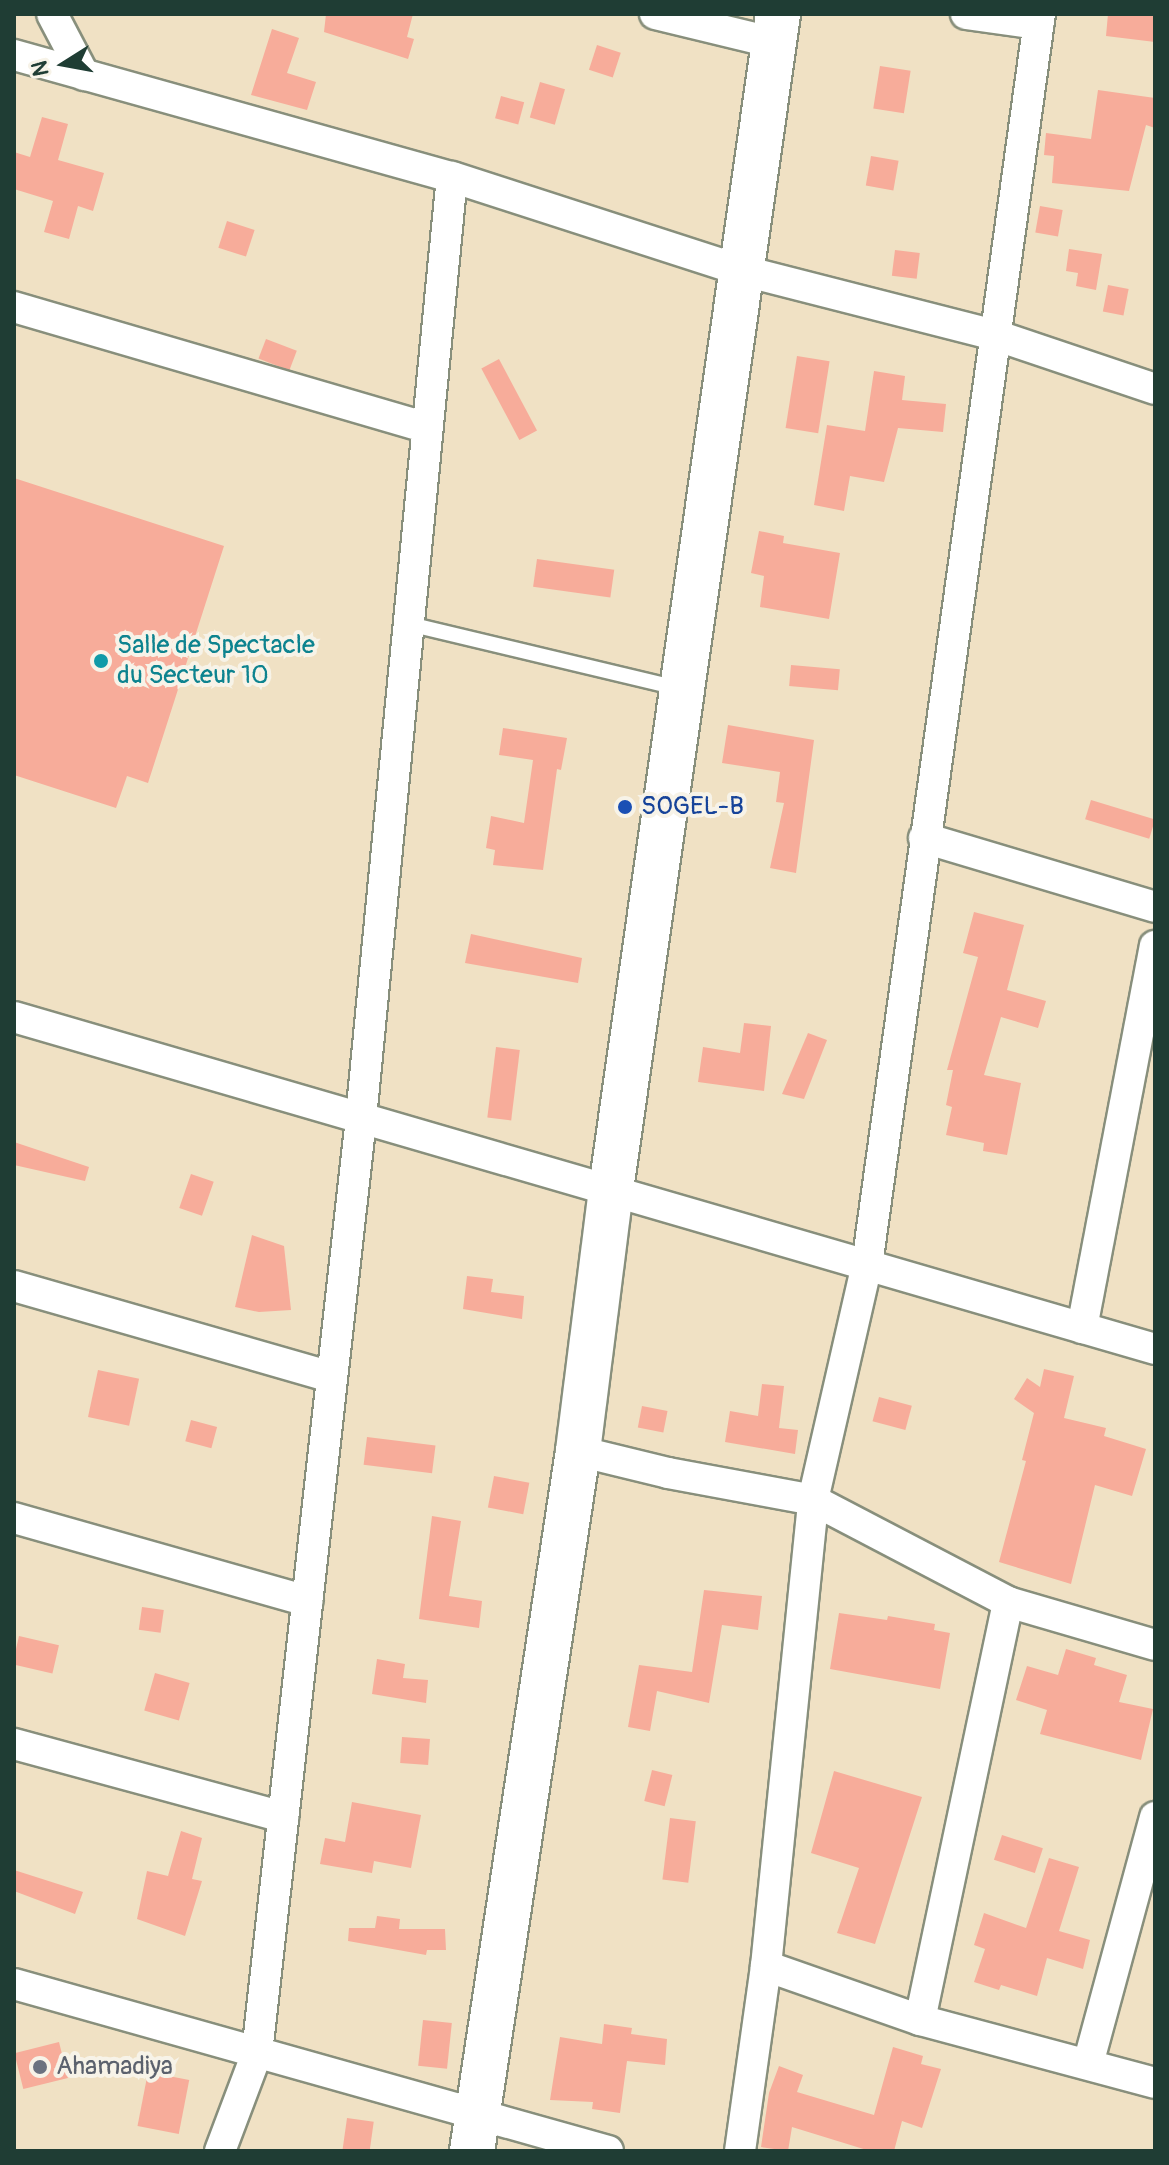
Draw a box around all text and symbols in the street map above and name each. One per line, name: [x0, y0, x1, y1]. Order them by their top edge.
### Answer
north arrow: [24, 24, 104, 104]
text: N: [25, 59, 56, 79]
place label: Salle de Spectacle du Secteur 10: [117, 630, 315, 692]
marker: Salle de Spectacle du Secteur 10: [92, 652, 110, 670]
place label: SOGEL-B: [641, 791, 744, 823]
marker: SOGEL-B: [616, 798, 634, 816]
place label: Ahamadiya: [56, 2051, 173, 2083]
marker: Ahamadiya: [31, 2058, 49, 2076]

